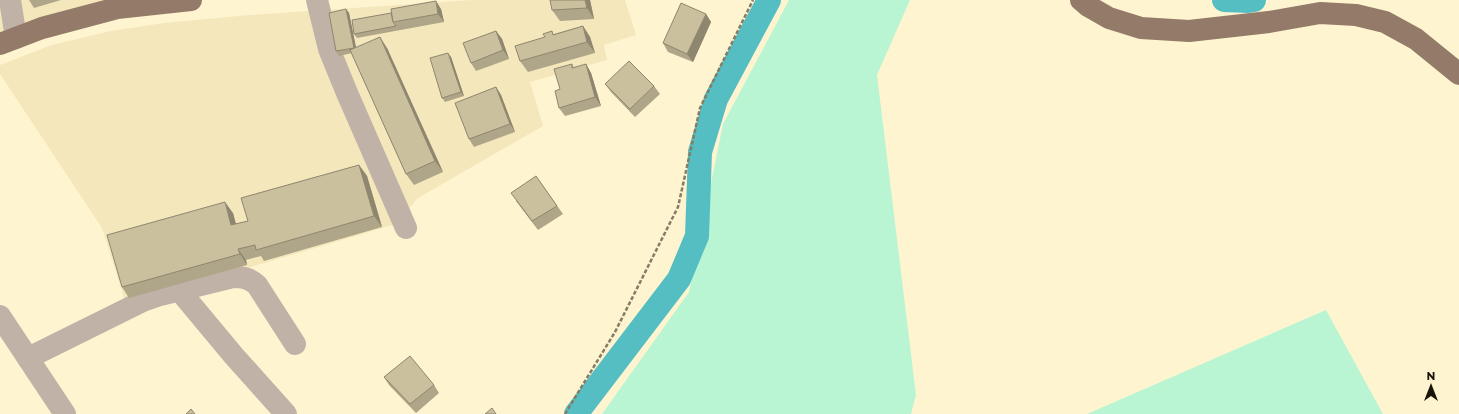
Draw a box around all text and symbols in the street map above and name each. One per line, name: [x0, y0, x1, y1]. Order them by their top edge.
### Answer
north arrow: [1411, 366, 1451, 406]
text: N: [1427, 369, 1435, 383]

